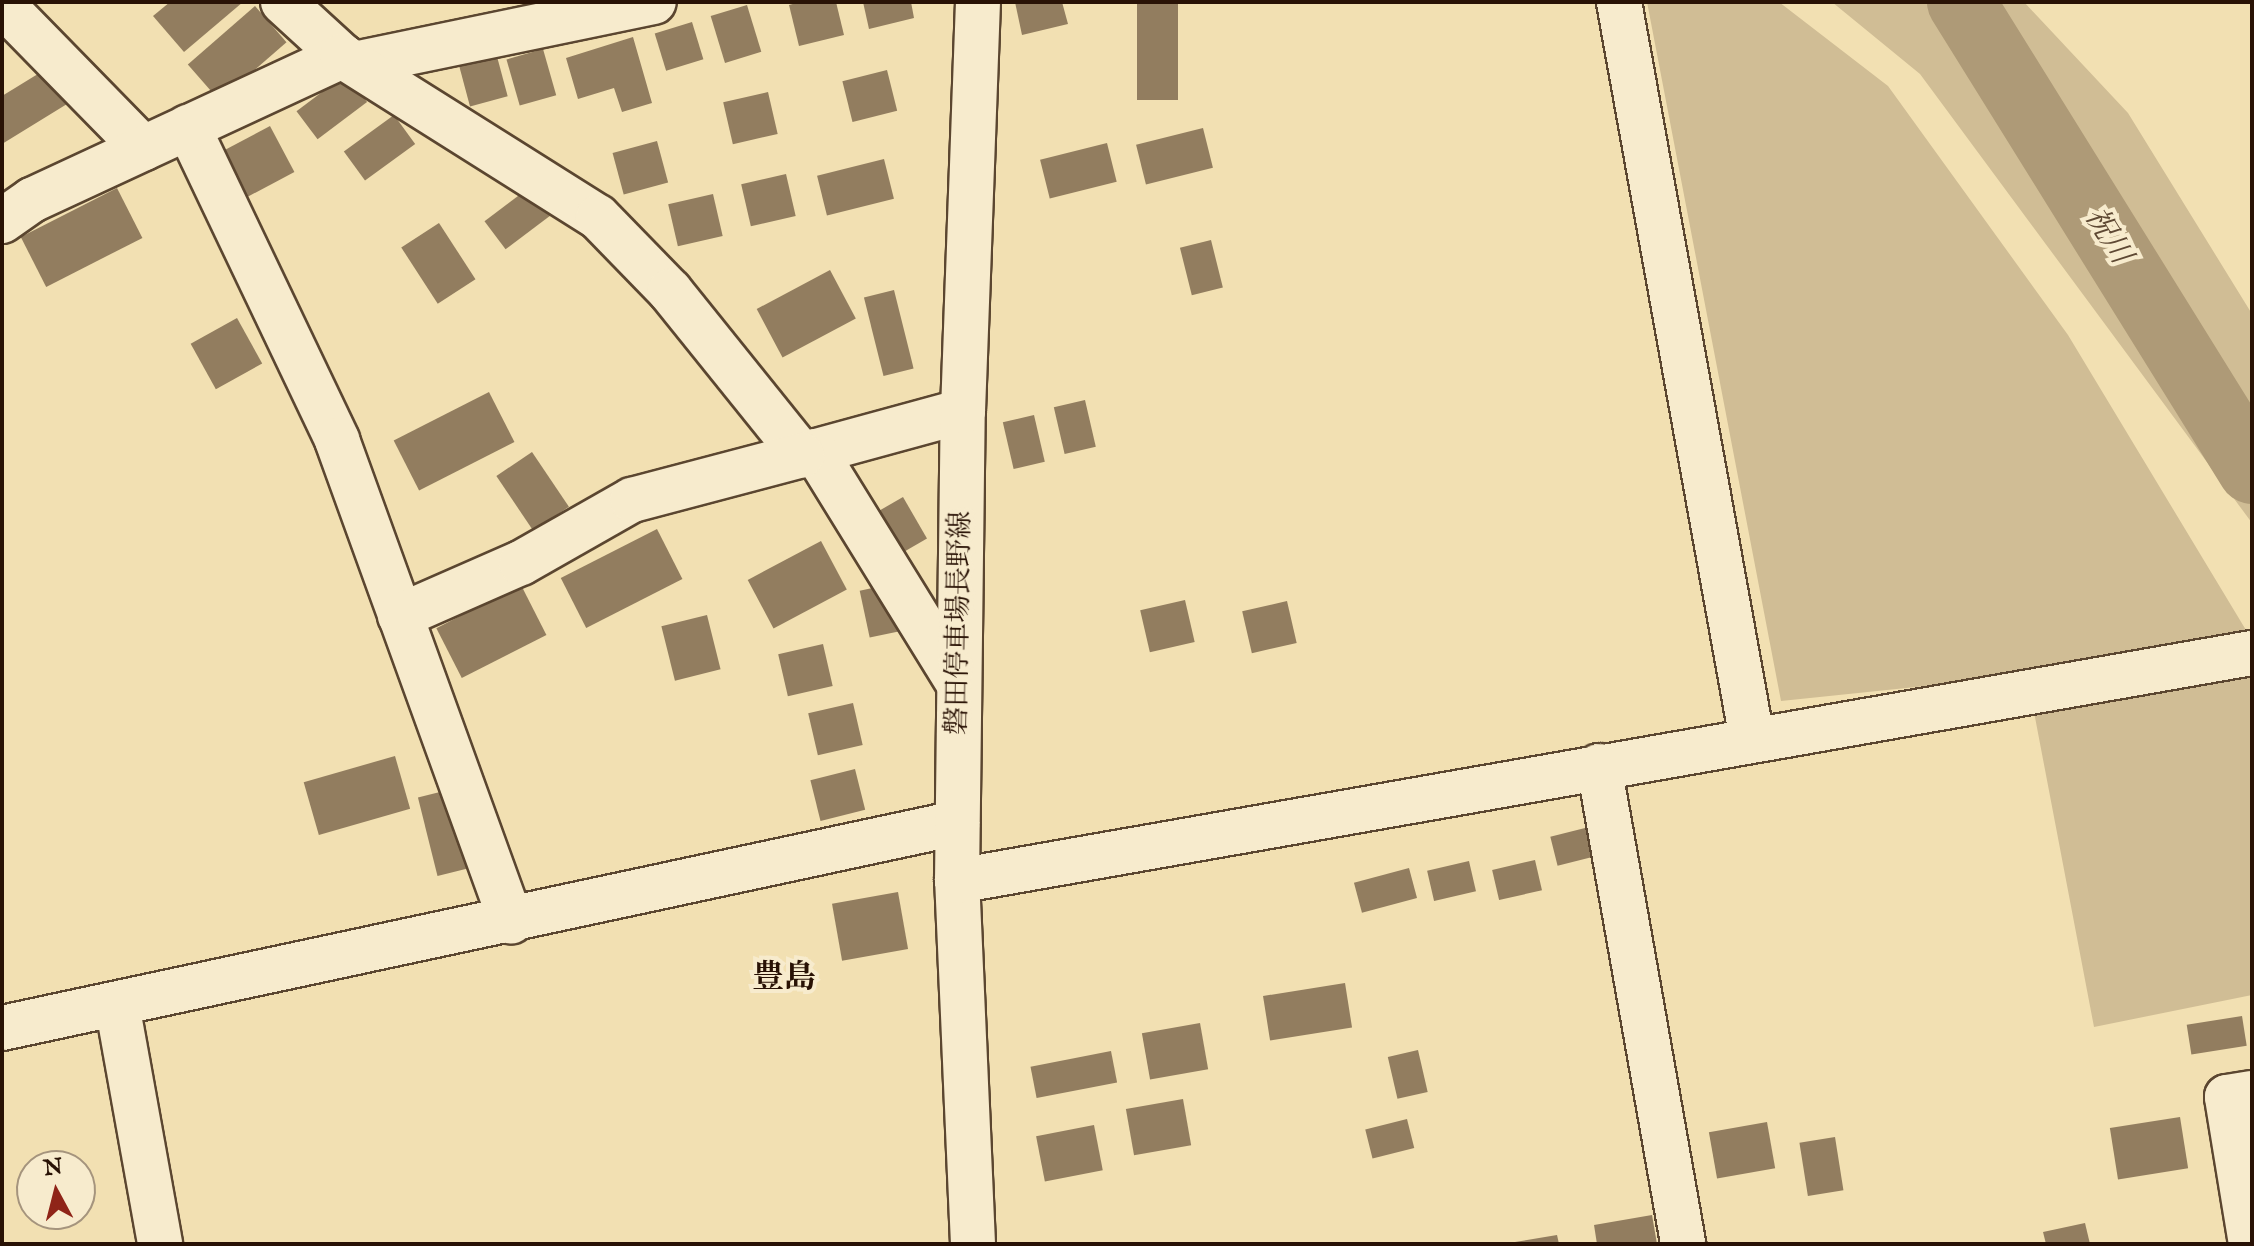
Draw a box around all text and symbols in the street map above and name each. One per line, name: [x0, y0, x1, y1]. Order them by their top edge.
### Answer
water label: 祝川: [2076, 201, 2138, 271]
street label: 磐田停車場長野線: [941, 511, 979, 735]
district label: 豊島: [752, 960, 816, 998]
north arrow: [16, 1150, 96, 1230]
text: N: [42, 1153, 64, 1183]

